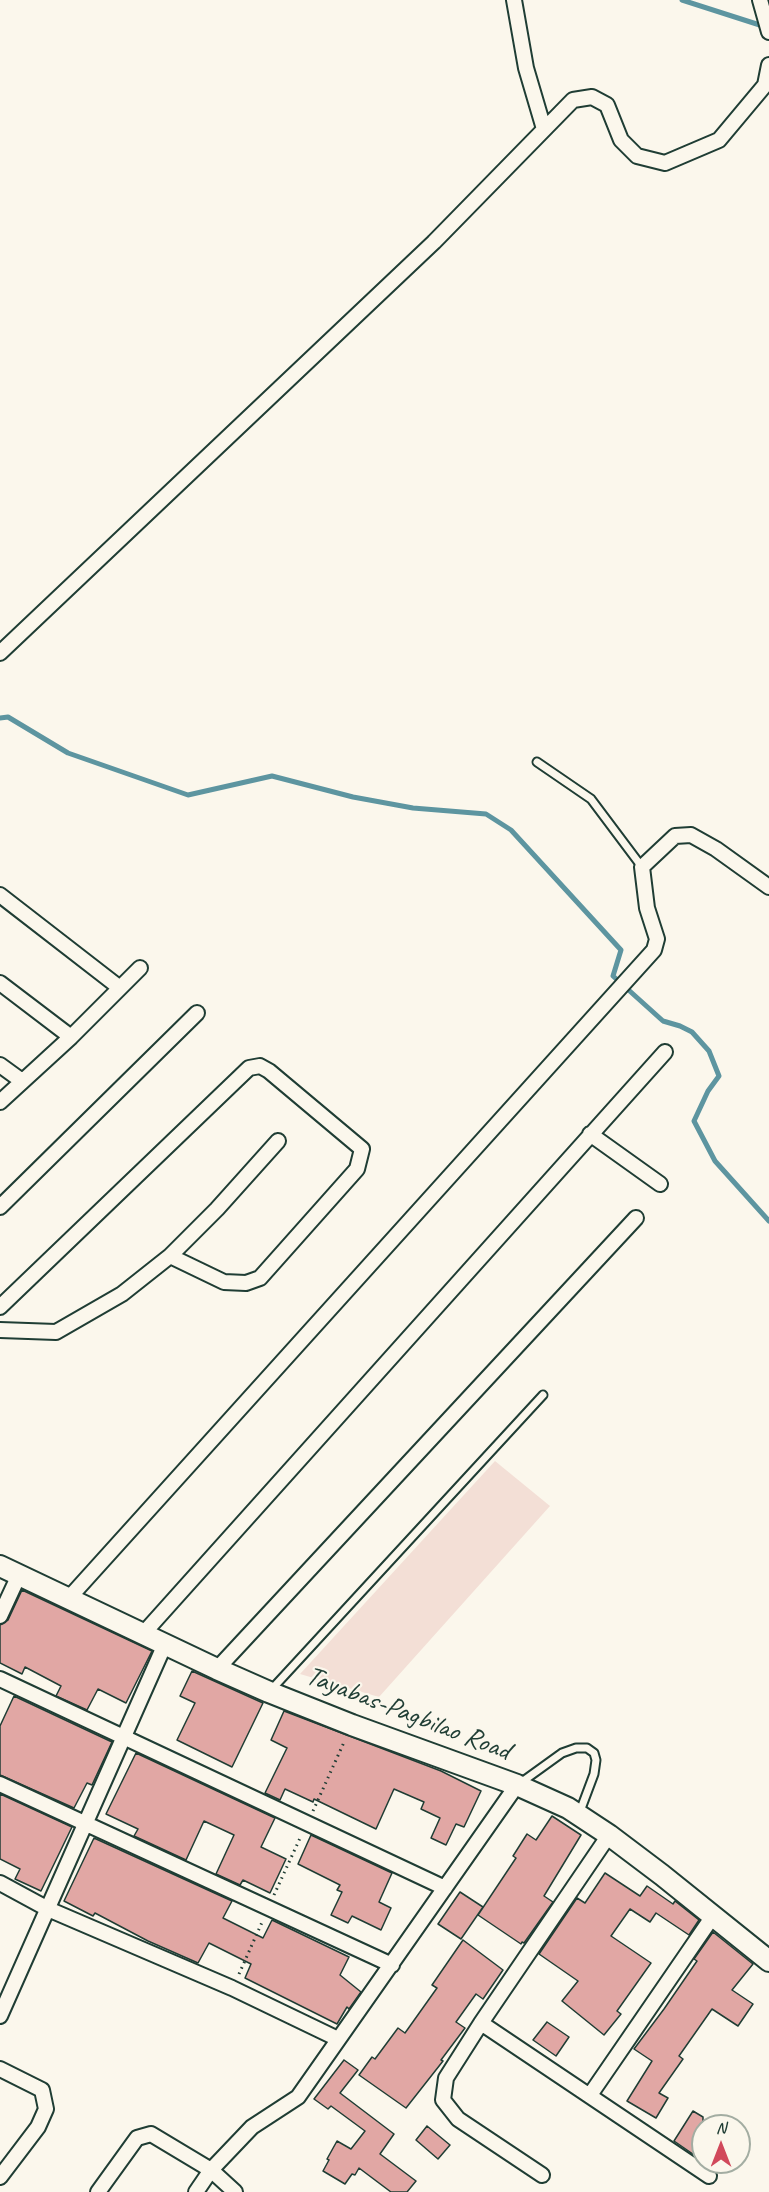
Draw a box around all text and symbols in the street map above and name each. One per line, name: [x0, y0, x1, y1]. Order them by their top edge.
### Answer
street label: Tayabas-Pagbilao Road: [301, 1660, 515, 1768]
north arrow: [691, 2114, 751, 2174]
text: N: [716, 2118, 726, 2138]

